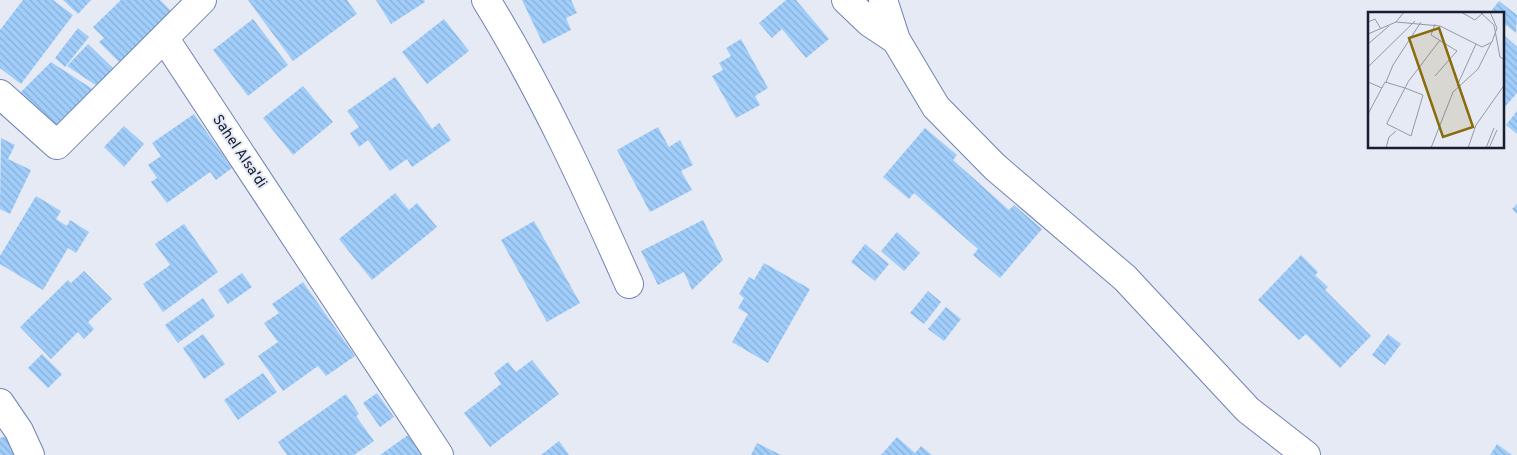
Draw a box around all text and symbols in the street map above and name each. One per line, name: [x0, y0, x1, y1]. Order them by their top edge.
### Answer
inset map: [1368, 12, 1504, 149]
street label: Sahel Alsa'di: [207, 111, 270, 192]

